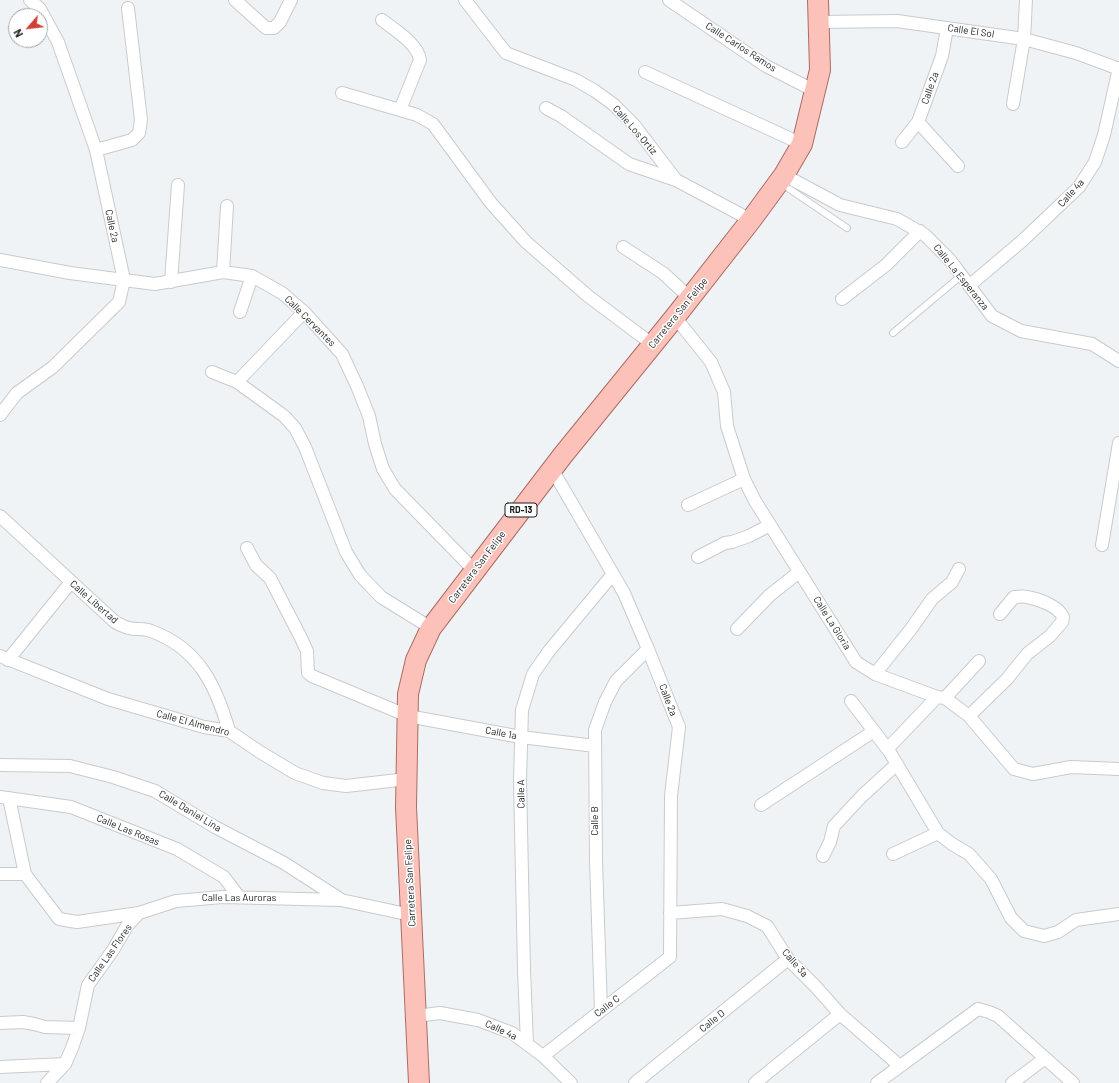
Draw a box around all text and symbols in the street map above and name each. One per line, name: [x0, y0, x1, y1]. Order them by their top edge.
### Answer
north arrow: [8, 8, 48, 48]
street label: Calle Carlos Ramos: [703, 20, 779, 74]
street label: Calle El Sol: [947, 22, 995, 40]
text: N: [10, 27, 25, 40]
street label: Calle 2a: [919, 70, 941, 106]
street label: Calle Los Ortiz: [610, 103, 660, 157]
street label: Calle 4a: [1055, 176, 1087, 210]
street label: Calle 2a: [103, 208, 121, 244]
street label: Calle La Esperanza: [931, 242, 991, 312]
street label: Carretera San Felipe: [646, 275, 710, 351]
street label: Calle Cervantes: [282, 293, 338, 349]
road number: RD-13: [505, 503, 537, 517]
street label: Carretera San Felipe: [446, 528, 508, 606]
street label: Calle Libertad: [67, 578, 121, 626]
street label: Calle La Gloria: [811, 594, 853, 652]
street label: Calle 2a: [656, 682, 680, 718]
street label: Calle El Almendro: [155, 707, 231, 739]
street label: Calle 1a: [484, 724, 518, 742]
street label: Calle A: [515, 779, 527, 809]
street label: Calle Daniel Lina: [157, 788, 223, 834]
street label: Calle B: [589, 806, 601, 836]
street label: Calle Las Rosas: [95, 812, 161, 848]
street label: Carretera San Felipe: [402, 839, 418, 927]
street label: Calle Las Auroras: [202, 892, 276, 904]
street label: Calle Las Flores: [86, 922, 134, 984]
street label: Calle 3a: [780, 946, 810, 980]
street label: Calle C: [592, 992, 622, 1020]
street label: Calle D: [697, 1007, 727, 1035]
street label: Calle 4a: [483, 1017, 519, 1043]

